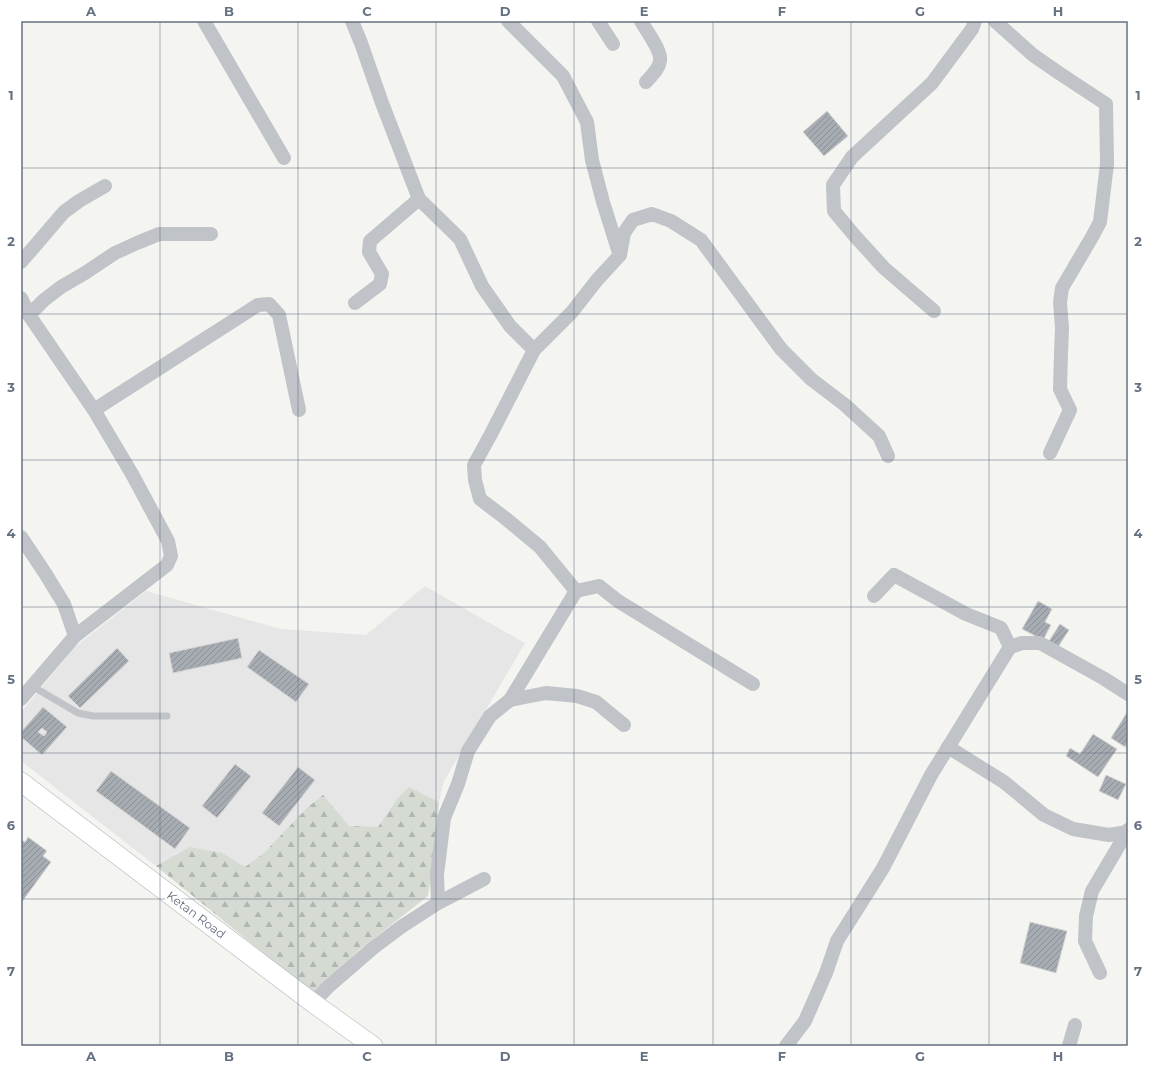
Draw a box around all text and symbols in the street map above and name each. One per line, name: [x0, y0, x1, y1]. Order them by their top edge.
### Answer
text: A: [85, 3, 97, 19]
text: B: [224, 3, 234, 19]
text: C: [362, 3, 372, 19]
text: D: [500, 3, 511, 19]
text: E: [640, 3, 649, 19]
text: F: [778, 3, 786, 19]
text: G: [915, 3, 925, 19]
text: H: [1053, 3, 1063, 19]
text: 1: [8, 87, 14, 103]
text: 1: [1135, 87, 1141, 103]
text: 2: [7, 233, 15, 249]
text: 2: [1134, 233, 1142, 249]
text: 3: [6, 379, 15, 395]
text: 3: [1133, 379, 1142, 395]
text: 4: [7, 525, 16, 541]
text: 4: [1134, 525, 1143, 541]
text: 5: [7, 671, 15, 687]
text: 5: [1134, 671, 1142, 687]
text: 6: [7, 817, 16, 833]
text: 6: [1134, 817, 1143, 833]
street label: Ketan Road: [164, 888, 229, 942]
text: 7: [7, 963, 15, 979]
text: 7: [1134, 963, 1142, 979]
text: A: [85, 1048, 97, 1064]
text: B: [224, 1048, 234, 1064]
text: C: [362, 1048, 372, 1064]
text: D: [500, 1048, 511, 1064]
text: E: [640, 1048, 649, 1064]
text: F: [778, 1048, 786, 1064]
text: G: [915, 1048, 925, 1064]
text: H: [1053, 1048, 1063, 1064]

